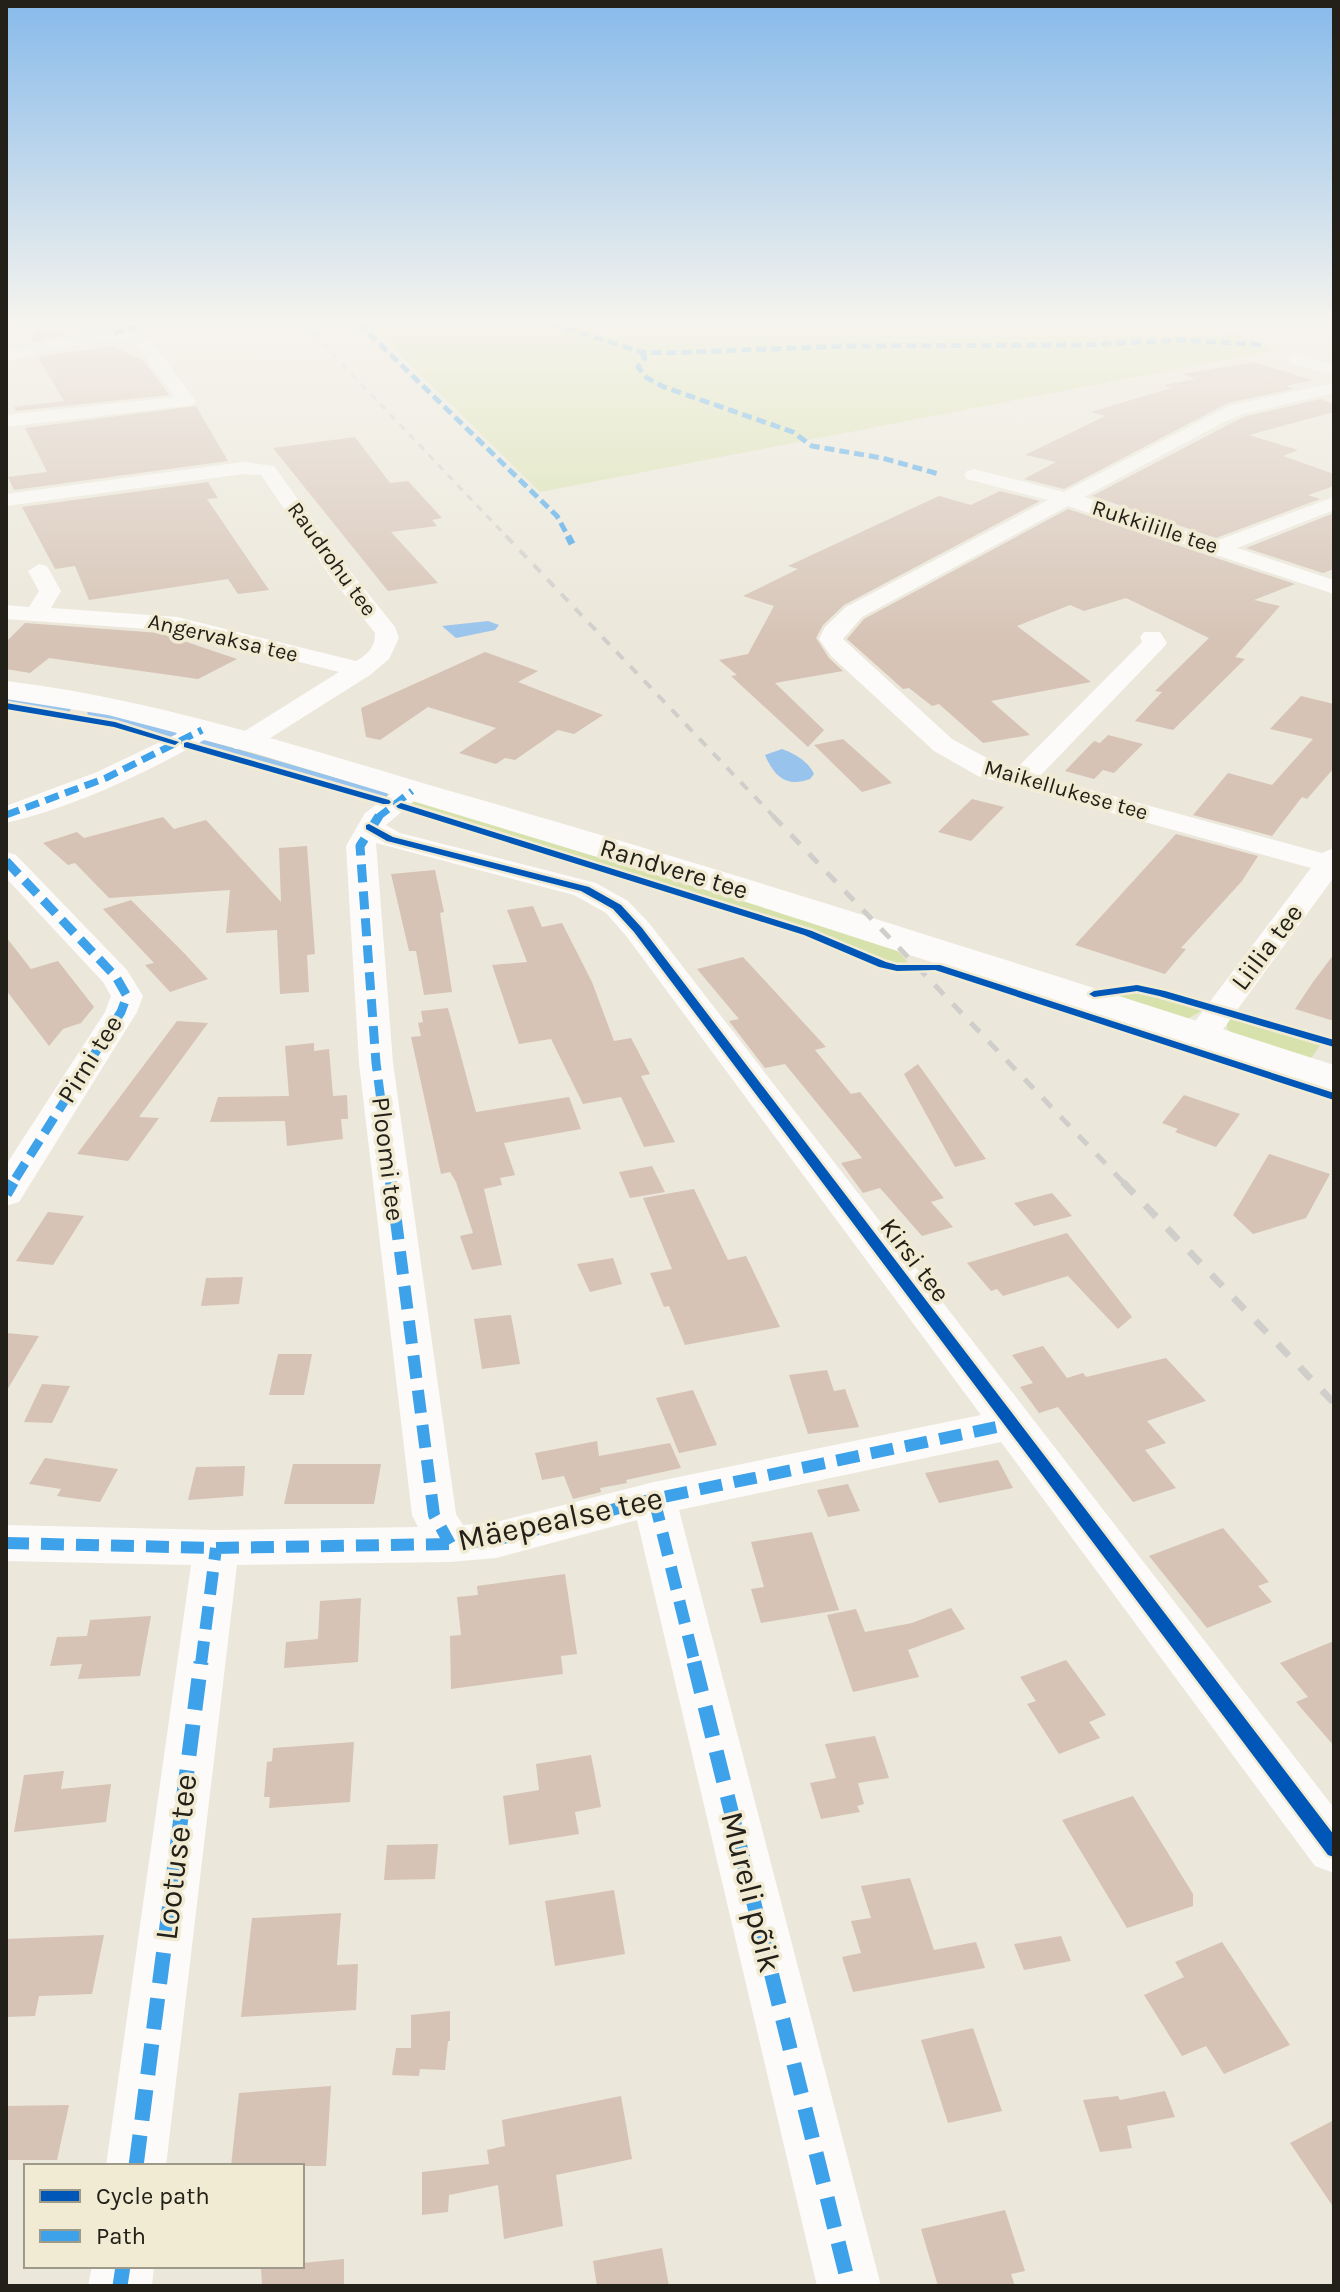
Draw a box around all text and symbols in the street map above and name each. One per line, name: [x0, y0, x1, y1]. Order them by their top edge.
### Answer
street label: Rukkilille tee: [1089, 494, 1221, 560]
street label: Raudrohu tee: [282, 497, 382, 621]
street label: Angervaksa tee: [146, 608, 300, 668]
street label: Maikellukese tee: [981, 754, 1151, 826]
street label: Randvere tee: [596, 832, 752, 906]
street label: Liilia tee: [1225, 898, 1309, 996]
street label: Pirni tee: [51, 1009, 129, 1109]
street label: Ploomi tee: [365, 1095, 411, 1223]
street label: Kirsi tee: [873, 1212, 957, 1308]
street label: Mäepealse tee: [454, 1479, 666, 1559]
street label: Lootuse tee: [147, 1772, 205, 1942]
street label: Mureli põik: [713, 1808, 789, 1976]
legend: [24, 2164, 304, 2268]
text: Cycle path: [96, 2182, 210, 2210]
text: Path: [96, 2222, 146, 2250]

